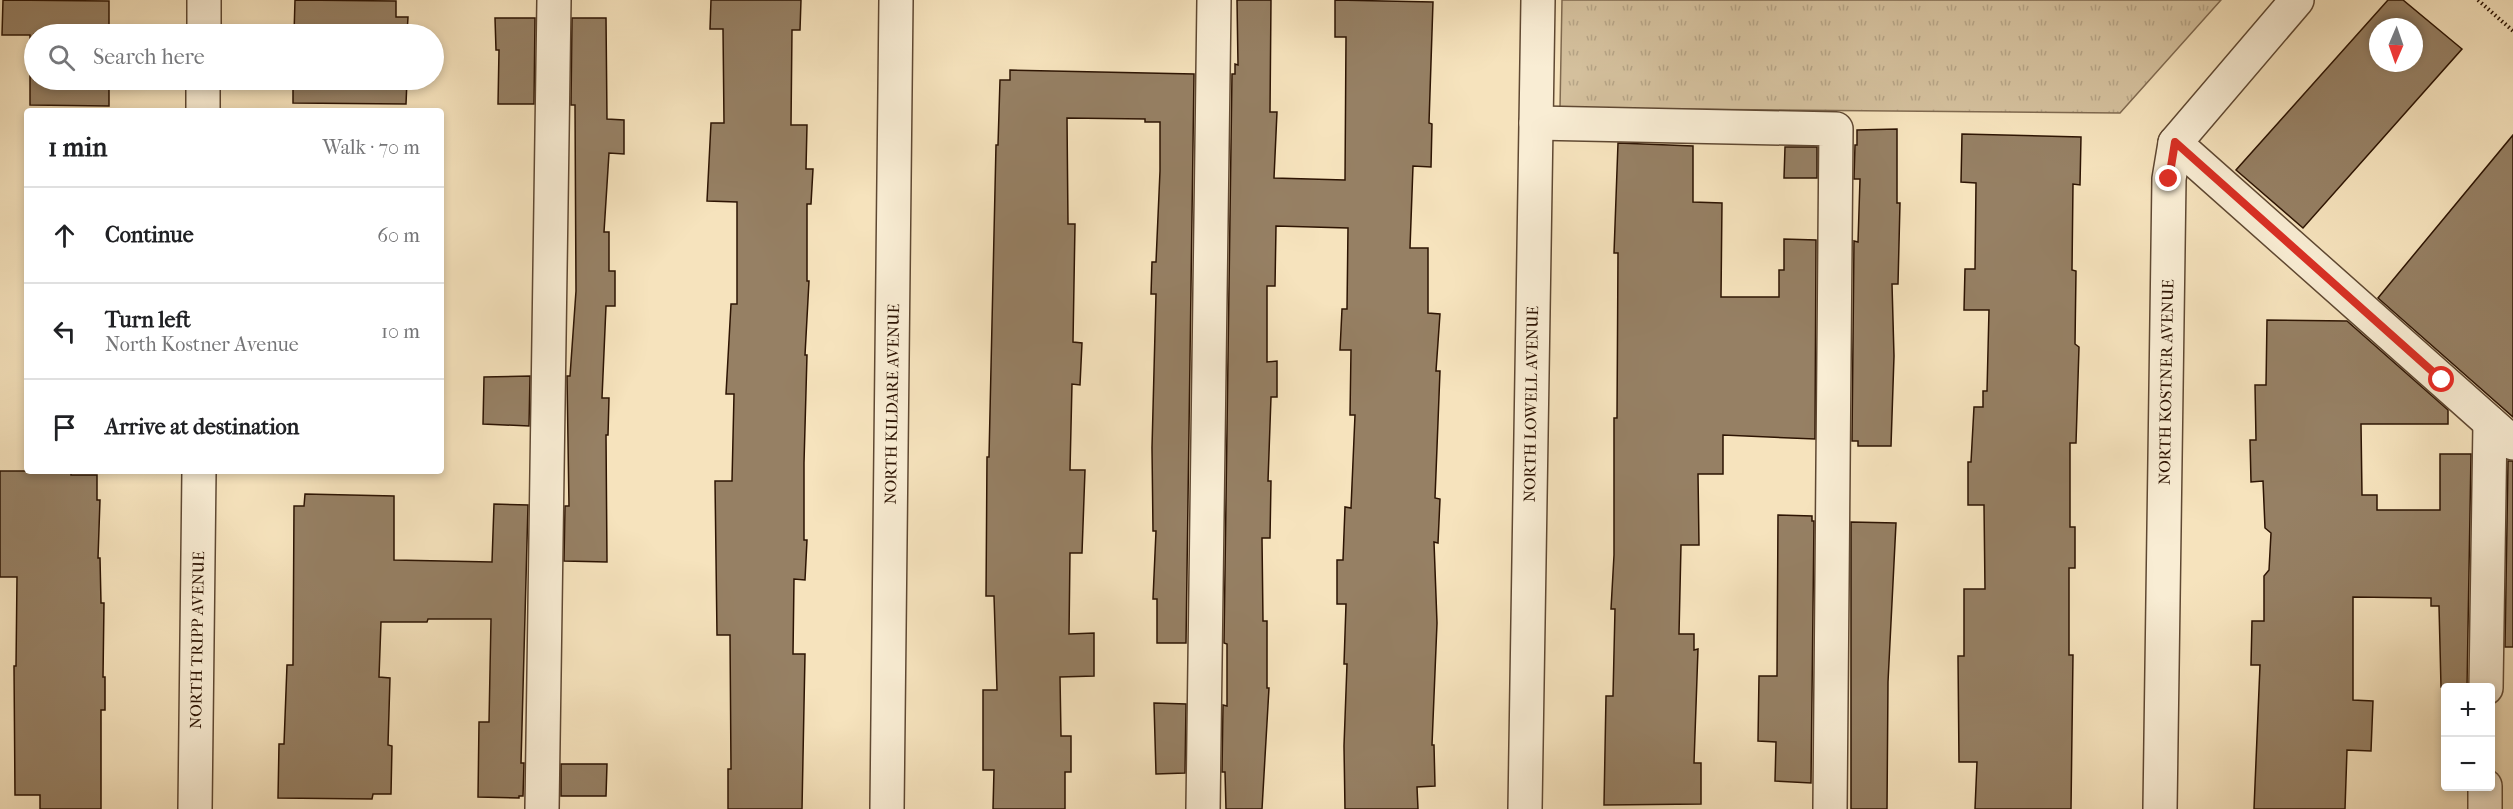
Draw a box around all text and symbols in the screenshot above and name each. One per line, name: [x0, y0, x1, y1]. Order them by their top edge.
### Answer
north arrow: [2369, 18, 2423, 72]
search box: [24, 24, 444, 90]
icon: search: [45, 41, 78, 74]
text: Search here: [93, 44, 205, 70]
text: 1 min: [48, 132, 107, 163]
text: Walk · 70 m: [323, 136, 420, 159]
route end: [2155, 165, 2181, 191]
icon: ahead: [48, 219, 81, 252]
text: Continue: [105, 222, 194, 248]
text: 60 m: [377, 224, 420, 247]
street label: NORTH KOSTNER AVENUE: [2155, 279, 2177, 485]
street label: NORTH KILDARE AVENUE: [881, 303, 903, 505]
street label: NORTH LOWELL AVENUE: [1520, 305, 1542, 502]
text: Turn left: [105, 307, 191, 333]
icon: left: [48, 315, 81, 348]
text: 10 m: [381, 320, 420, 343]
text: North Kostner Avenue: [105, 333, 299, 356]
route start: [2428, 366, 2454, 392]
icon: arrive: [48, 411, 81, 444]
text: Arrive at destination: [105, 414, 299, 440]
street label: NORTH TRIPP AVENUE: [186, 551, 208, 729]
map controls: [2441, 683, 2495, 791]
button: +: [2441, 683, 2495, 737]
button: −: [2441, 737, 2495, 791]

